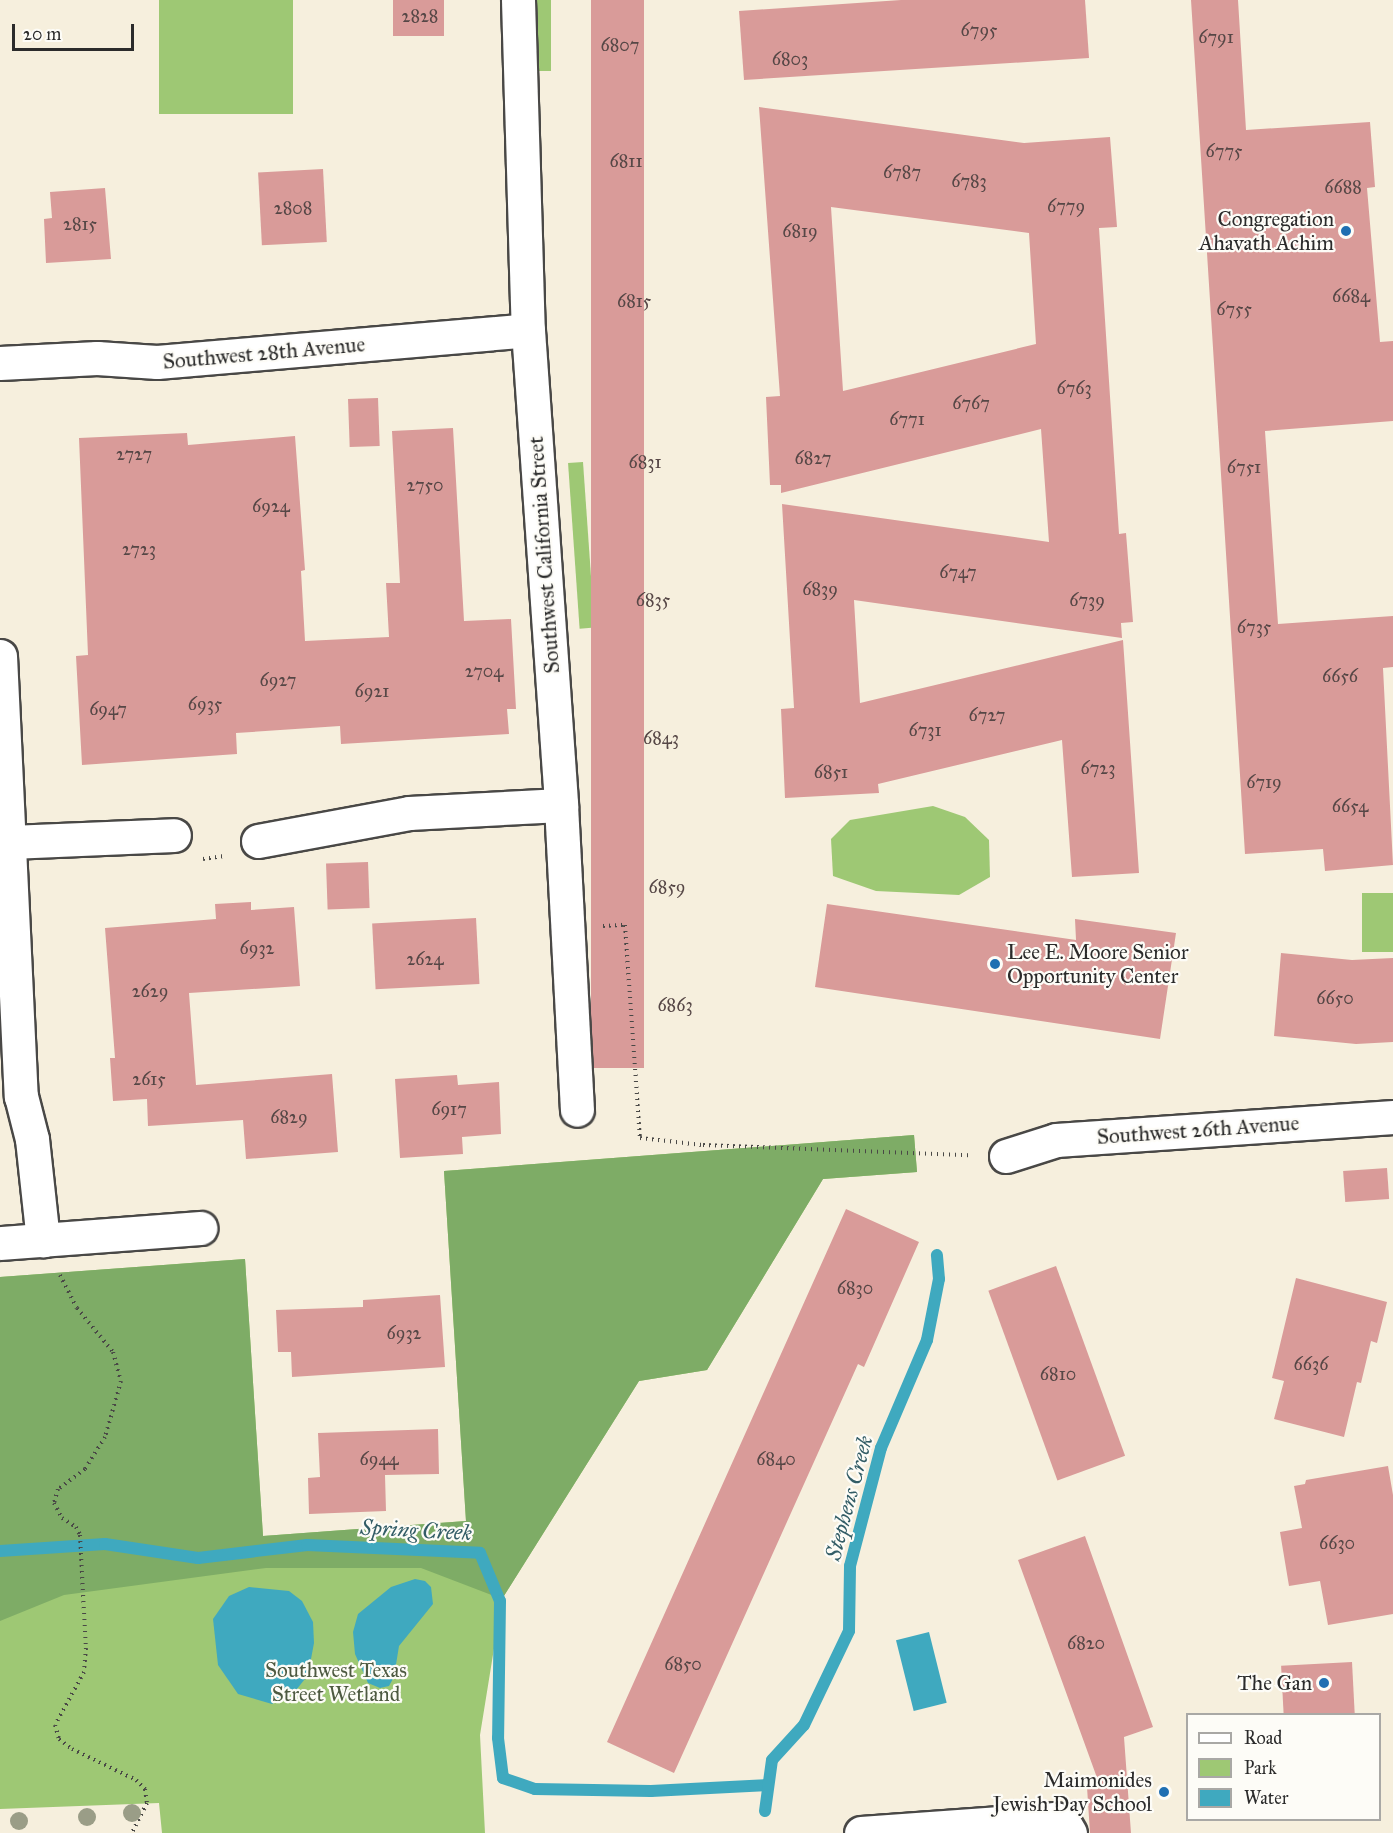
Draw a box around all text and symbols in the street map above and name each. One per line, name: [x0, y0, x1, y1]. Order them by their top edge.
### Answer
house number: 2828: [402, 5, 438, 27]
scale bar: [15, 12, 136, 50]
house number: 6795: [961, 19, 997, 41]
text: 20 m: [23, 23, 61, 45]
house number: 6791: [1198, 26, 1234, 48]
house number: 6807: [601, 34, 639, 56]
house number: 6803: [772, 48, 808, 70]
house number: 6775: [1206, 140, 1242, 162]
house number: 6811: [609, 150, 643, 172]
house number: 6787: [883, 161, 921, 183]
house number: 6783: [951, 170, 987, 192]
house number: 6688: [1324, 176, 1362, 198]
house number: 6779: [1047, 195, 1085, 217]
house number: 2808: [274, 197, 312, 219]
place label: Congregation Ahavath Achim: [1199, 206, 1334, 256]
house number: 2815: [63, 213, 97, 235]
house number: 6819: [782, 220, 818, 242]
marker: Congregation Ahavath Achim: [1339, 224, 1353, 238]
house number: 6684: [1332, 285, 1370, 307]
house number: 6815: [617, 290, 651, 312]
house number: 6755: [1216, 298, 1252, 320]
street label: Southwest 28th Avenue: [162, 332, 366, 374]
house number: 6763: [1056, 377, 1092, 399]
house number: 6767: [952, 392, 990, 414]
house number: 6771: [889, 408, 925, 430]
street label: Southwest California Street: [523, 436, 565, 674]
house number: 2727: [116, 443, 152, 465]
house number: 6827: [795, 447, 831, 469]
house number: 6831: [628, 451, 662, 473]
house number: 6751: [1227, 456, 1261, 478]
house number: 2750: [407, 474, 443, 496]
house number: 6924: [252, 495, 290, 517]
house number: 2723: [122, 538, 156, 560]
house number: 6747: [939, 561, 977, 583]
house number: 6839: [802, 578, 838, 600]
house number: 6835: [636, 589, 670, 611]
house number: 6739: [1069, 589, 1105, 611]
house number: 6735: [1237, 616, 1271, 638]
house number: 2704: [465, 660, 503, 682]
house number: 6656: [1322, 665, 1358, 687]
house number: 6927: [260, 669, 296, 691]
house number: 6921: [355, 680, 389, 702]
house number: 6935: [188, 693, 222, 715]
house number: 6947: [89, 698, 127, 720]
house number: 6727: [969, 704, 1005, 726]
house number: 6731: [908, 719, 942, 741]
house number: 6843: [643, 727, 679, 749]
house number: 6723: [1081, 757, 1115, 779]
house number: 6851: [814, 761, 848, 783]
house number: 6719: [1246, 771, 1282, 793]
house number: 6654: [1332, 795, 1368, 817]
house number: 6859: [649, 876, 685, 898]
house number: 6932: [240, 937, 274, 959]
place label: Lee E. Moore Senior Opportunity Center: [1007, 939, 1189, 989]
house number: 2624: [406, 948, 444, 970]
marker: Lee E. Moore Senior Opportunity Center: [988, 957, 1002, 971]
house number: 2629: [132, 980, 168, 1002]
house number: 6650: [1316, 987, 1354, 1009]
house number: 6863: [657, 994, 693, 1016]
house number: 2615: [132, 1068, 166, 1090]
house number: 6917: [431, 1098, 467, 1120]
house number: 6829: [270, 1106, 308, 1128]
street label: Southwest 26th Avenue: [1096, 1110, 1300, 1150]
house number: 6830: [837, 1277, 873, 1299]
house number: 6932: [387, 1322, 421, 1344]
house number: 6636: [1294, 1353, 1328, 1375]
house number: 6810: [1040, 1363, 1076, 1385]
water label: Stephens Creek: [820, 1433, 878, 1563]
house number: 6944: [360, 1448, 398, 1470]
house number: 6840: [756, 1448, 796, 1470]
water label: Spring Creek: [359, 1514, 473, 1546]
house number: 6630: [1319, 1532, 1355, 1554]
house number: 6820: [1067, 1632, 1105, 1654]
house number: 6850: [664, 1653, 702, 1675]
park label: Southwest Texas Street Wetland: [265, 1657, 407, 1707]
place label: The Gan: [1237, 1670, 1312, 1696]
marker: The Gan: [1317, 1676, 1331, 1690]
legend: [1186, 1713, 1381, 1821]
text: Road: [1244, 1727, 1282, 1749]
text: Park: [1244, 1757, 1277, 1779]
place label: Maimonides Jewish Day School: [993, 1767, 1152, 1817]
marker: Maimonides Jewish Day School: [1157, 1785, 1171, 1799]
text: Water: [1244, 1787, 1288, 1809]

